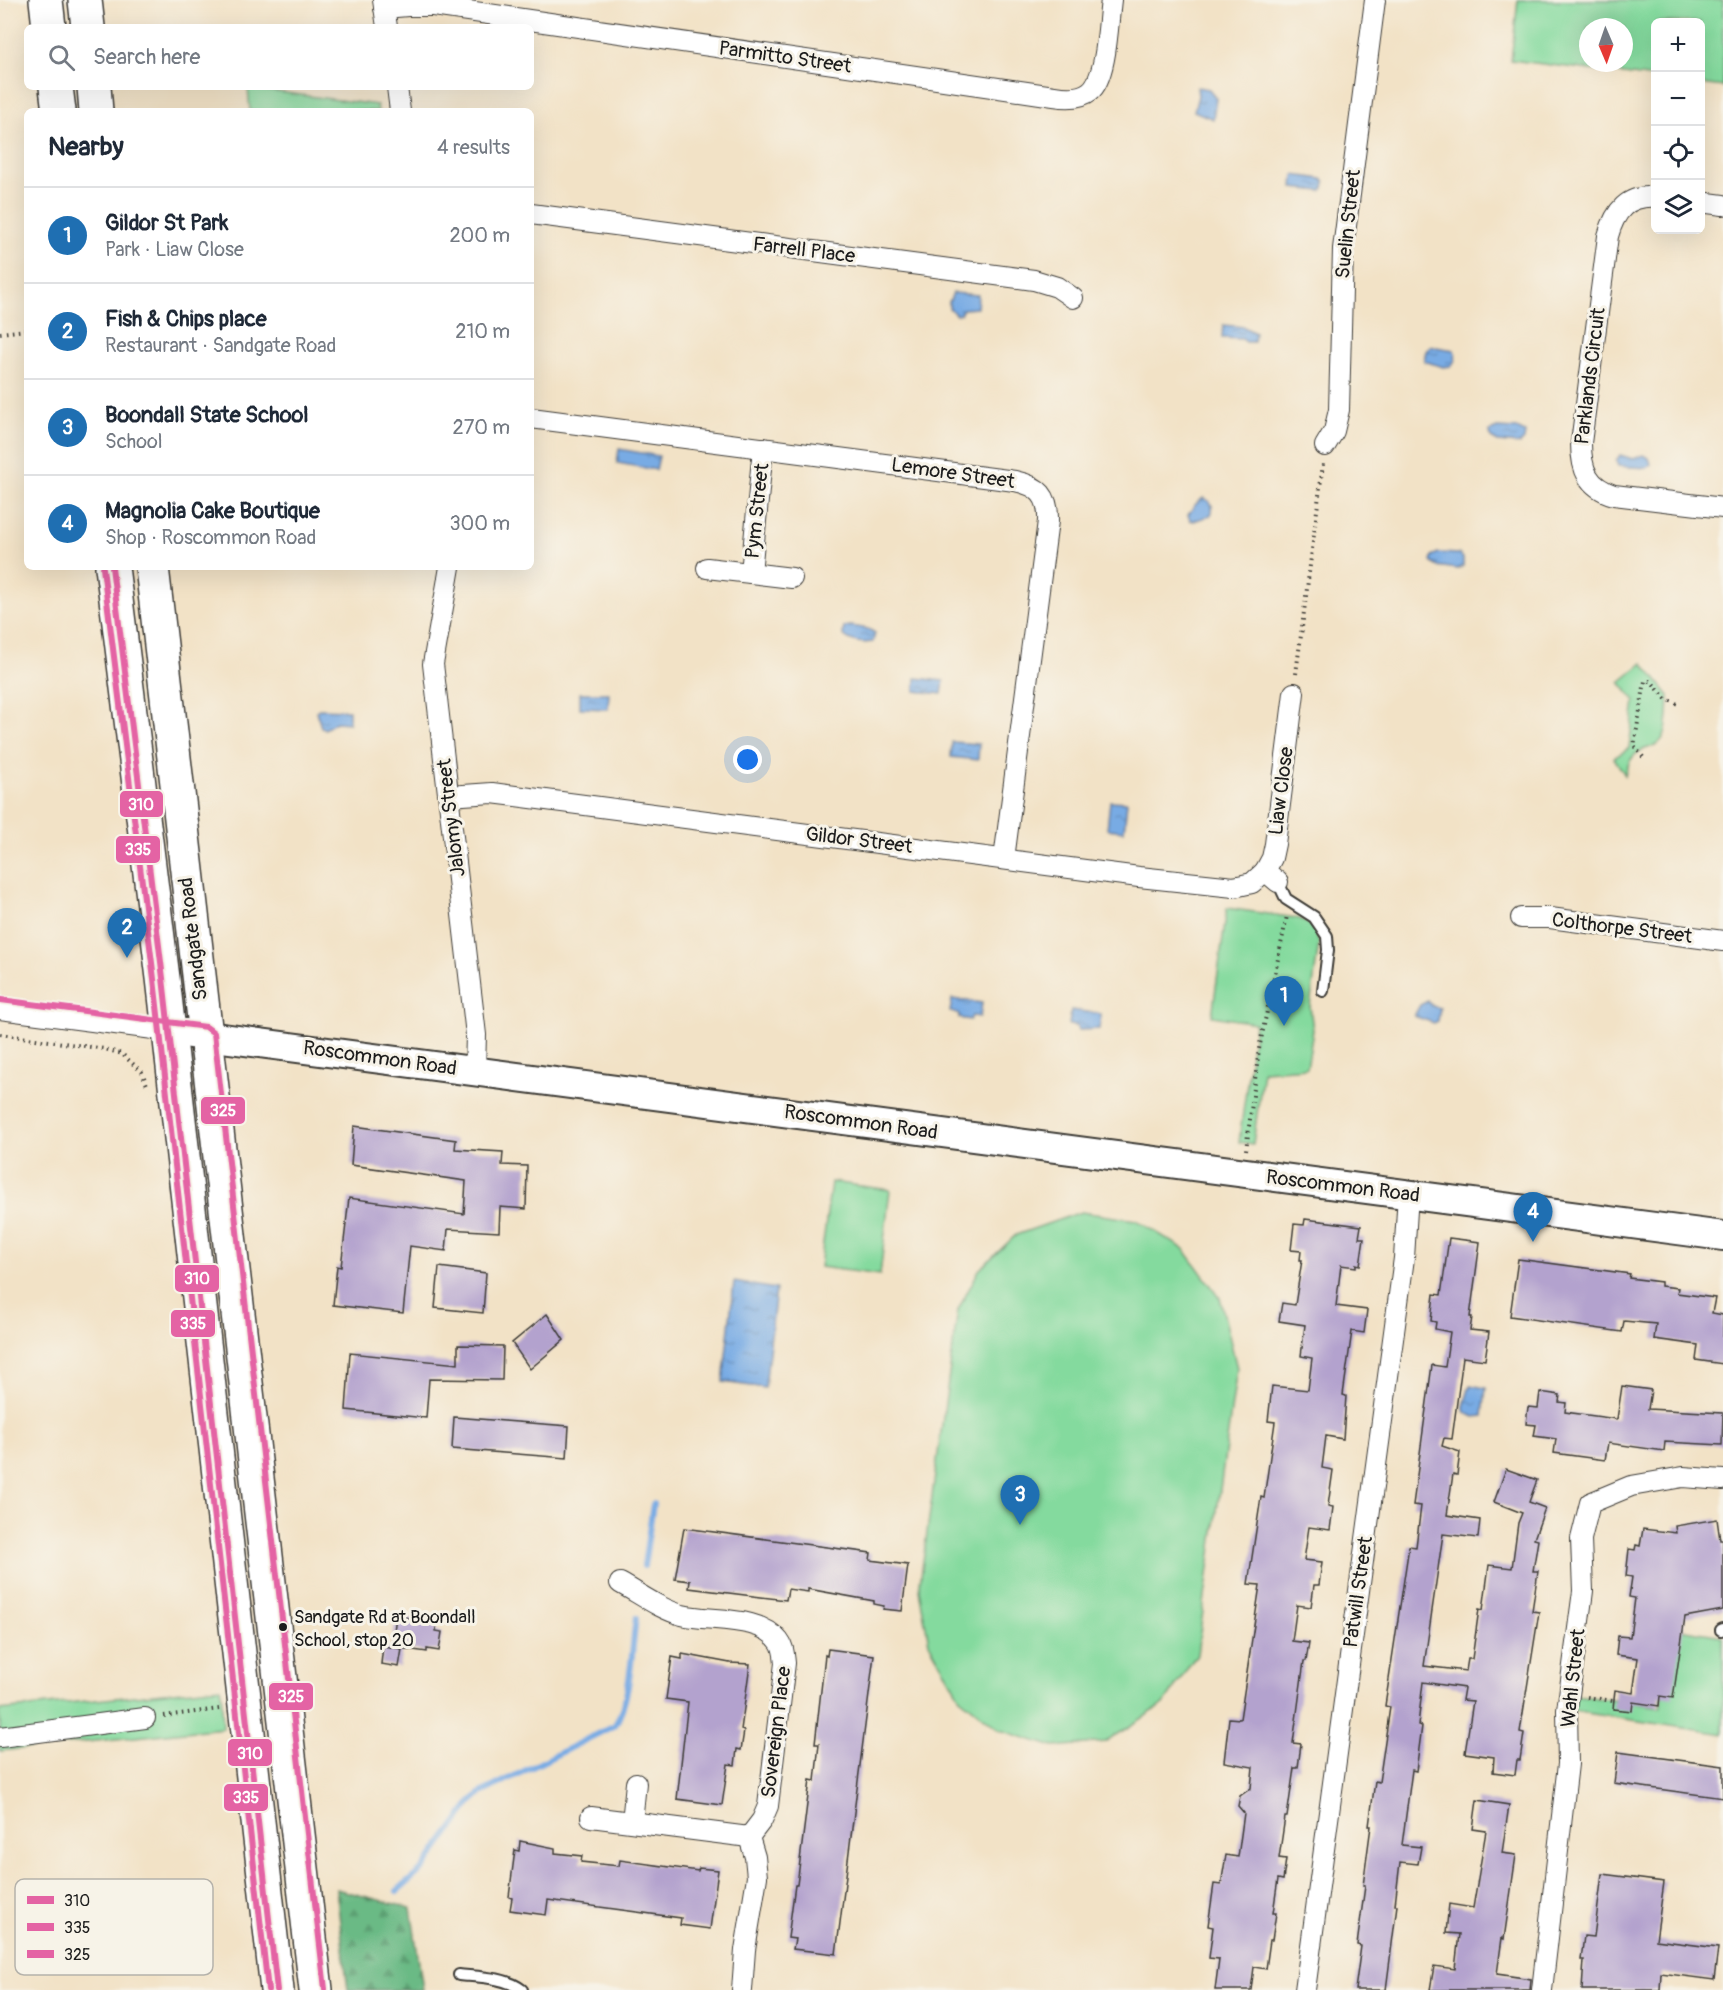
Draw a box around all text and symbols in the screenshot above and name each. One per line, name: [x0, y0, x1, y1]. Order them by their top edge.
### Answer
north arrow: [1579, 18, 1633, 72]
map controls: [1651, 18, 1705, 234]
button: +: [1651, 18, 1705, 72]
search box: [24, 24, 534, 90]
street label: Parmitto Street: [717, 35, 854, 79]
icon: search: [45, 41, 78, 74]
text: Search here: [93, 43, 200, 71]
button: −: [1651, 72, 1705, 126]
button: locate: [1651, 126, 1705, 180]
text: Nearby: [48, 131, 124, 163]
text: 4 results: [437, 135, 510, 160]
street label: Suelin Street: [1330, 167, 1366, 280]
button: layers: [1651, 180, 1705, 234]
text: Gildor St Park: [105, 209, 229, 237]
text: 1: [64, 223, 71, 248]
text: 200 m: [449, 223, 510, 248]
street label: Farrell Place: [751, 231, 857, 269]
text: Park · Liaw Close: [105, 237, 244, 262]
text: Fish & Chips place: [105, 305, 267, 333]
street label: Parklands Circuit: [1569, 305, 1611, 446]
text: 2: [62, 319, 73, 344]
text: 210 m: [455, 319, 510, 344]
text: Restaurant · Sandgate Road: [105, 333, 336, 358]
text: Boondall State School: [105, 401, 309, 429]
text: 3: [62, 415, 73, 440]
text: 270 m: [452, 415, 510, 440]
text: School: [105, 429, 162, 454]
street label: Lemore Street: [890, 452, 1017, 494]
street label: Pym Street: [740, 461, 775, 560]
text: Magnolia Cake Boutique: [105, 497, 320, 525]
text: 4: [62, 511, 73, 536]
text: 300 m: [449, 511, 510, 536]
text: Shop · Roscommon Road: [105, 525, 316, 550]
your location: [733, 745, 762, 774]
street label: Liaw Close: [1263, 745, 1299, 837]
street label: Jalomy Street: [431, 757, 471, 878]
line badge: 310: [119, 790, 164, 818]
text: 310: [128, 795, 154, 815]
street label: Gildor Street: [804, 821, 915, 859]
line badge: 335: [115, 835, 161, 864]
text: 335: [125, 840, 152, 860]
street label: Sandgate Road: [173, 876, 213, 1002]
street label: Colthorpe Street: [1550, 907, 1694, 949]
pin: 2: [108, 908, 146, 958]
pin: 1: [1264, 976, 1304, 1026]
street label: Roscommon Road: [302, 1035, 458, 1081]
line badge: 325: [200, 1096, 246, 1125]
street label: Roscommon Road: [783, 1099, 939, 1145]
text: 325: [210, 1101, 237, 1121]
street label: Roscommon Road: [1265, 1164, 1421, 1208]
pin: 4: [1514, 1192, 1552, 1242]
line badge: 310: [174, 1264, 220, 1293]
text: 310: [184, 1269, 210, 1289]
line badge: 335: [170, 1309, 216, 1338]
text: 335: [180, 1314, 207, 1334]
pin: 3: [1000, 1476, 1040, 1525]
street label: Patwill Street: [1338, 1534, 1378, 1649]
place label: Sandgate Rd at Boondall School, stop 20: [294, 1606, 476, 1652]
marker: Sandgate Rd at Boondall School, stop 20: [277, 1621, 289, 1633]
street label: Wahl Street: [1555, 1626, 1591, 1729]
street label: Sovereign Place: [756, 1665, 796, 1799]
line badge: 325: [268, 1682, 314, 1711]
text: 325: [278, 1687, 305, 1707]
line badge: 310: [227, 1738, 273, 1767]
text: 310: [237, 1744, 263, 1764]
line badge: 335: [223, 1783, 269, 1812]
text: 335: [233, 1788, 260, 1808]
legend: [15, 1879, 213, 1975]
text: 310: [64, 1891, 90, 1911]
text: 335: [64, 1918, 91, 1938]
text: 325: [64, 1945, 91, 1965]

